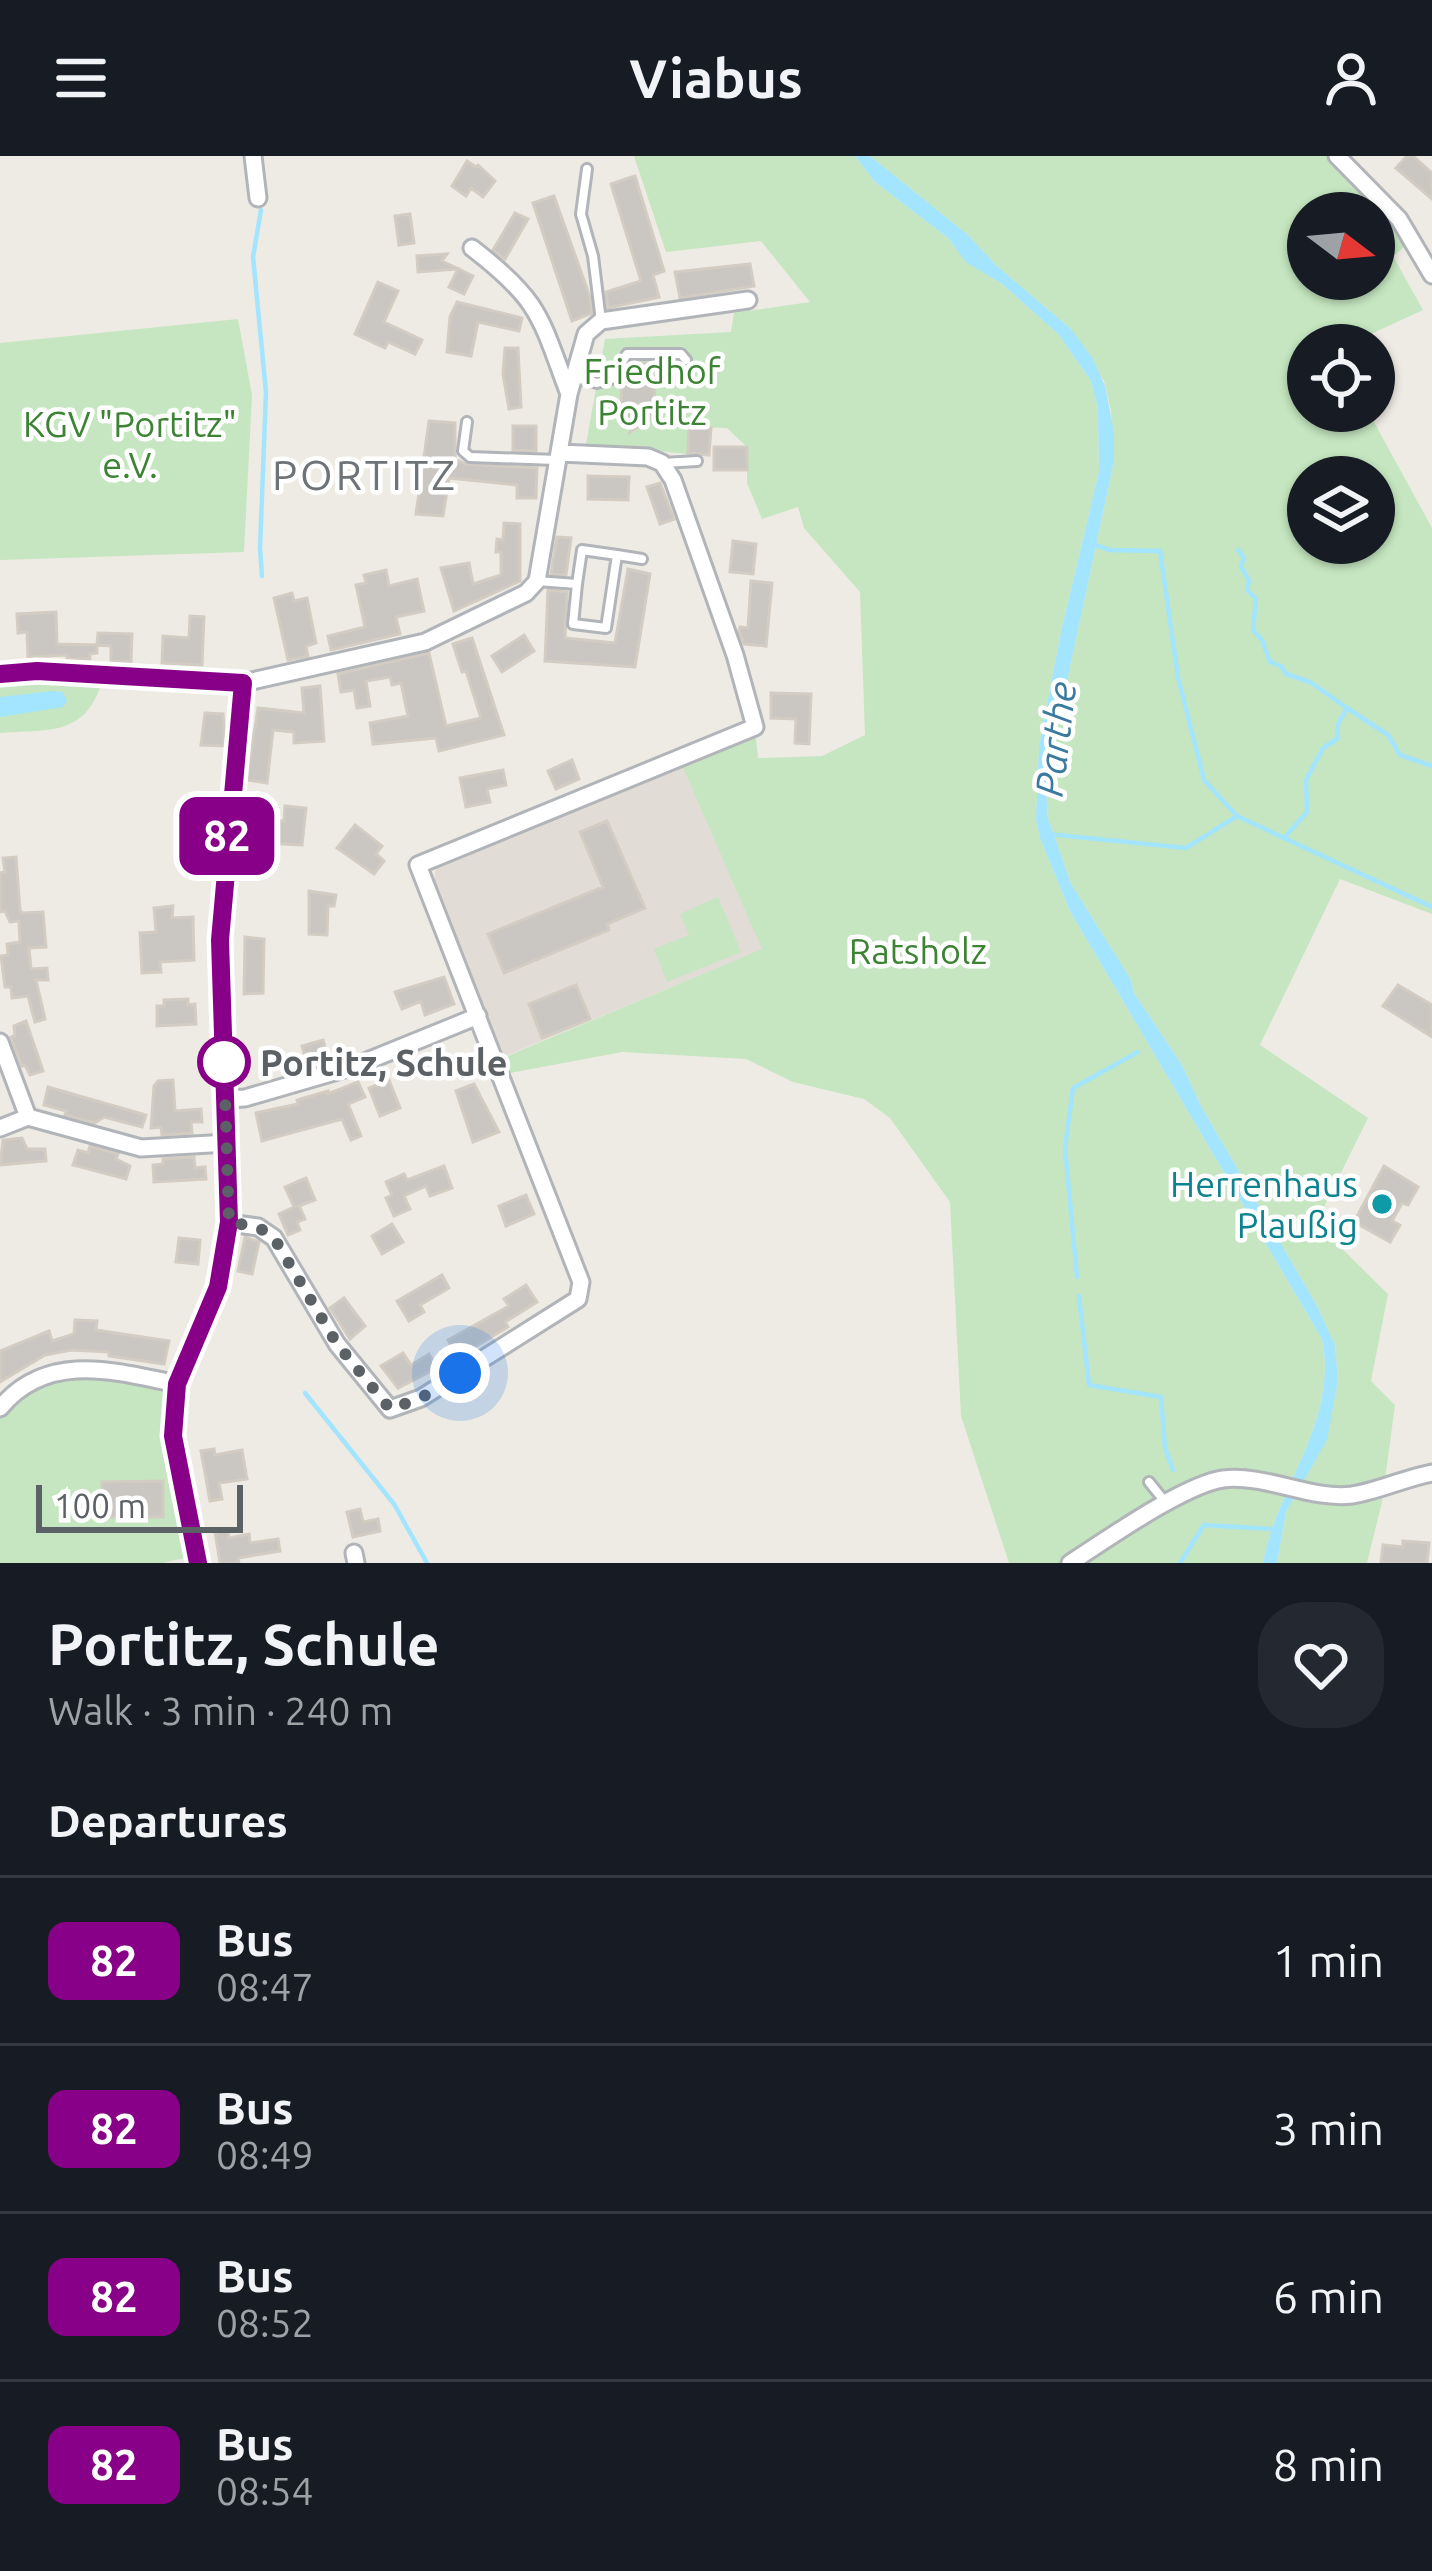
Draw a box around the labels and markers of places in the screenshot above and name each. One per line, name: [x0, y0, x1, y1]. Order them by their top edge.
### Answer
marker: Portitz, Schule: [199, 1037, 249, 1087]
place label: Portitz, Schule: [260, 1042, 507, 1083]
place label: Herrenhaus Plaußig: [1170, 1163, 1358, 1245]
marker: Herrenhaus Plaußig: [1369, 1191, 1395, 1217]

